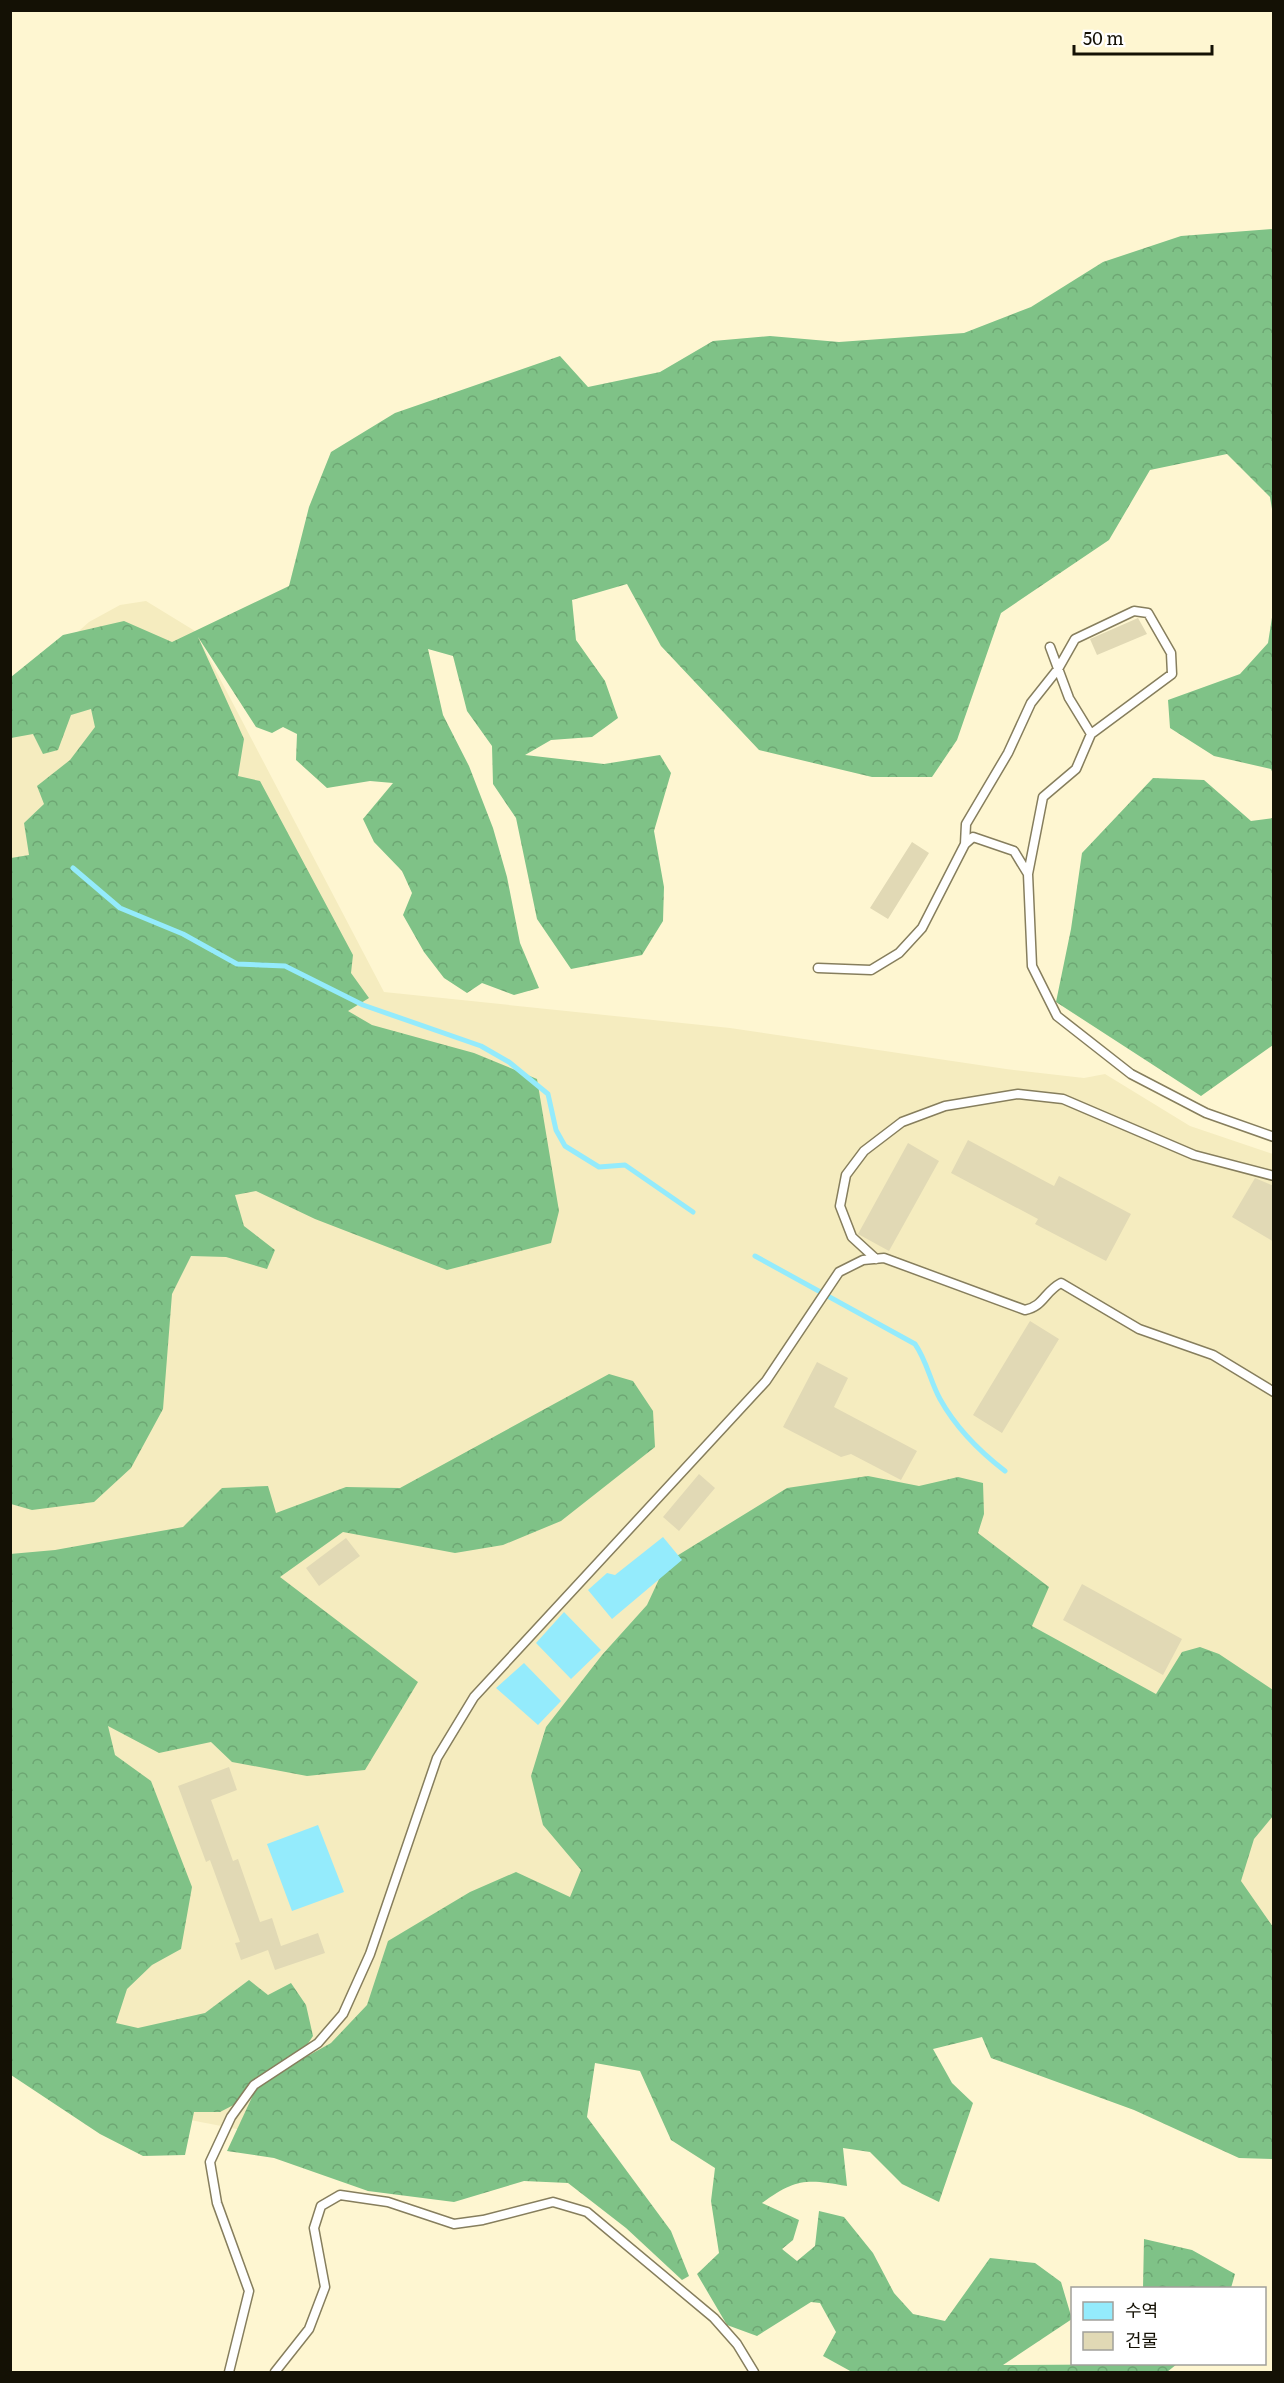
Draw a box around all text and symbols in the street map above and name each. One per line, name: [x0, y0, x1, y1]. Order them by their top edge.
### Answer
scale bar: [1074, 18, 1212, 56]
text: 50 m: [1083, 24, 1124, 51]
legend: [1071, 2287, 1266, 2365]
text: 수역: [1125, 2296, 1158, 2323]
text: 건물: [1125, 2326, 1158, 2353]

